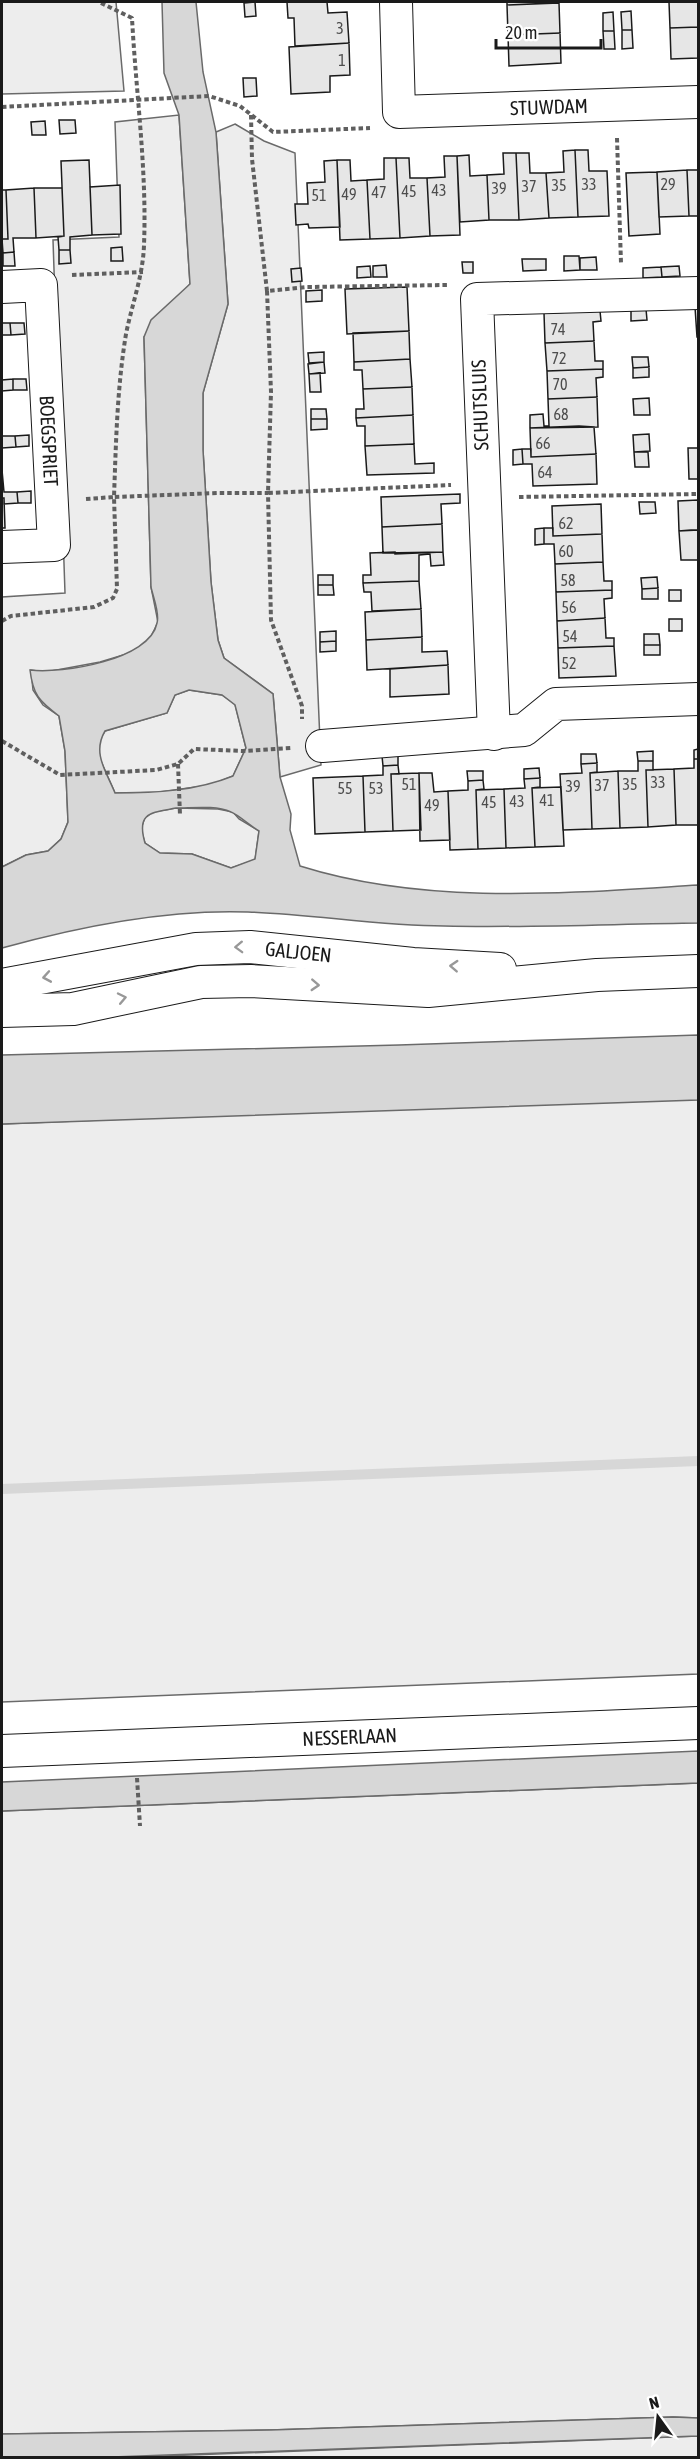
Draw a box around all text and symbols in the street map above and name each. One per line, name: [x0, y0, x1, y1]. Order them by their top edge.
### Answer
scale bar: [496, 12, 601, 50]
house number: 3: [336, 19, 344, 37]
text: 20 m: [505, 22, 537, 43]
house number: 1: [338, 51, 346, 69]
street label: STUWDAM: [510, 94, 588, 119]
house number: 33: [581, 175, 597, 193]
house number: 29: [660, 175, 676, 193]
house number: 35: [551, 176, 567, 194]
house number: 37: [521, 177, 537, 195]
house number: 39: [491, 179, 507, 197]
house number: 43: [431, 181, 447, 199]
house number: 45: [401, 182, 417, 200]
house number: 47: [371, 183, 387, 201]
house number: 49: [341, 185, 357, 203]
house number: 51: [311, 186, 327, 204]
house number: 74: [550, 320, 566, 338]
house number: 72: [551, 349, 567, 367]
street label: SCHUTSLUIS: [466, 359, 493, 451]
house number: 70: [552, 375, 568, 393]
street label: BOEGSPRIET: [36, 395, 63, 487]
house number: 68: [553, 405, 569, 423]
house number: 66: [535, 434, 551, 452]
house number: 64: [537, 463, 553, 481]
house number: 62: [558, 514, 574, 532]
house number: 60: [558, 542, 574, 560]
house number: 58: [560, 571, 576, 589]
house number: 56: [561, 598, 577, 616]
house number: 54: [562, 627, 578, 645]
house number: 52: [561, 654, 577, 672]
house number: 33: [650, 773, 666, 791]
house number: 51: [401, 775, 417, 793]
house number: 35: [622, 775, 638, 793]
house number: 37: [594, 776, 610, 794]
house number: 39: [565, 777, 581, 795]
house number: 55: [337, 779, 353, 797]
house number: 53: [368, 779, 384, 797]
house number: 41: [539, 791, 555, 809]
house number: 43: [509, 792, 525, 810]
house number: 45: [481, 793, 497, 811]
house number: 49: [424, 796, 440, 814]
street label: GALJOEN: [264, 937, 333, 966]
one-way arrow: [235, 941, 244, 953]
one-way arrow: [450, 960, 459, 973]
one-way arrow: [42, 970, 52, 983]
one-way arrow: [311, 978, 320, 991]
one-way arrow: [117, 992, 127, 1005]
street label: NESSERLAAN: [302, 1723, 398, 1750]
north arrow: [628, 2387, 688, 2447]
text: N: [647, 2393, 661, 2412]

